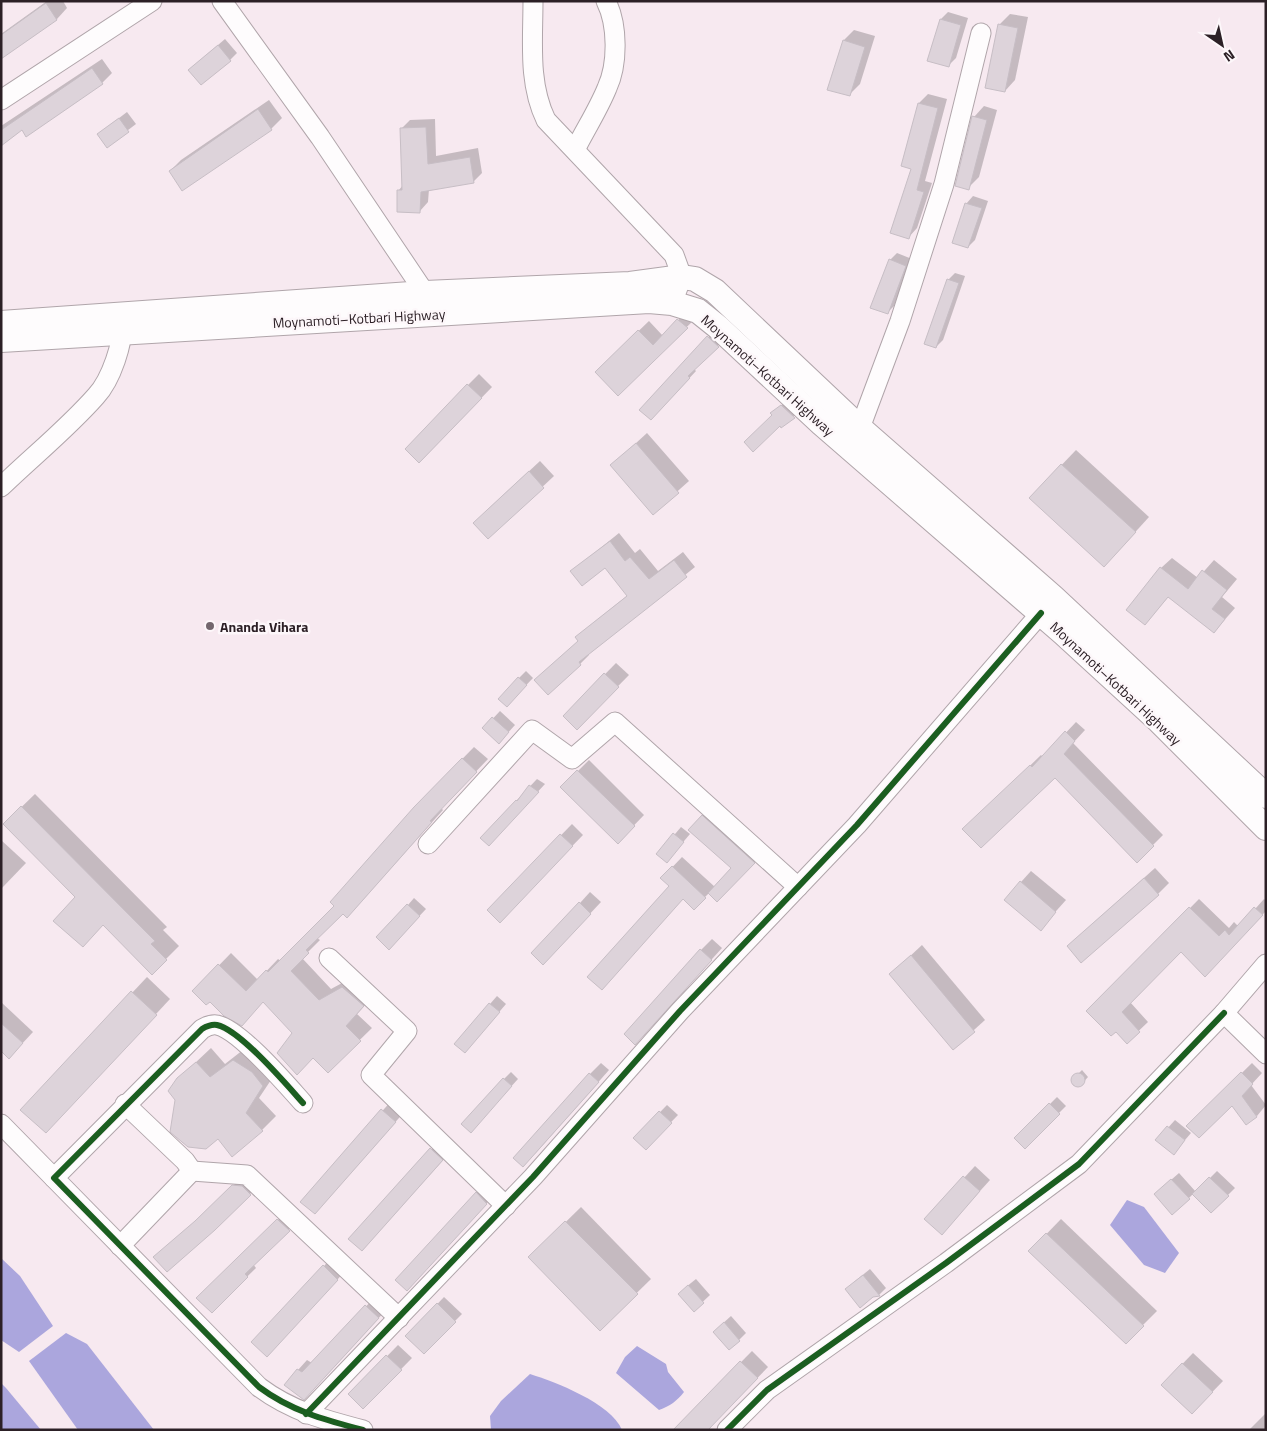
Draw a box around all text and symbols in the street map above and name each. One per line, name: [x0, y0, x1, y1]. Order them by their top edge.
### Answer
north arrow: [1197, 20, 1247, 70]
text: N: [1220, 45, 1239, 68]
street label: Moynamoti–Kotbari Highway: [272, 303, 446, 333]
street label: Moynamoti–Kotbari Highway: [697, 309, 839, 441]
place label: Ananda Vihara: [220, 616, 308, 637]
street label: Moynamoti–Kotbari Highway: [1046, 616, 1187, 750]
marker: Ananda Vihara: [204, 620, 216, 632]

